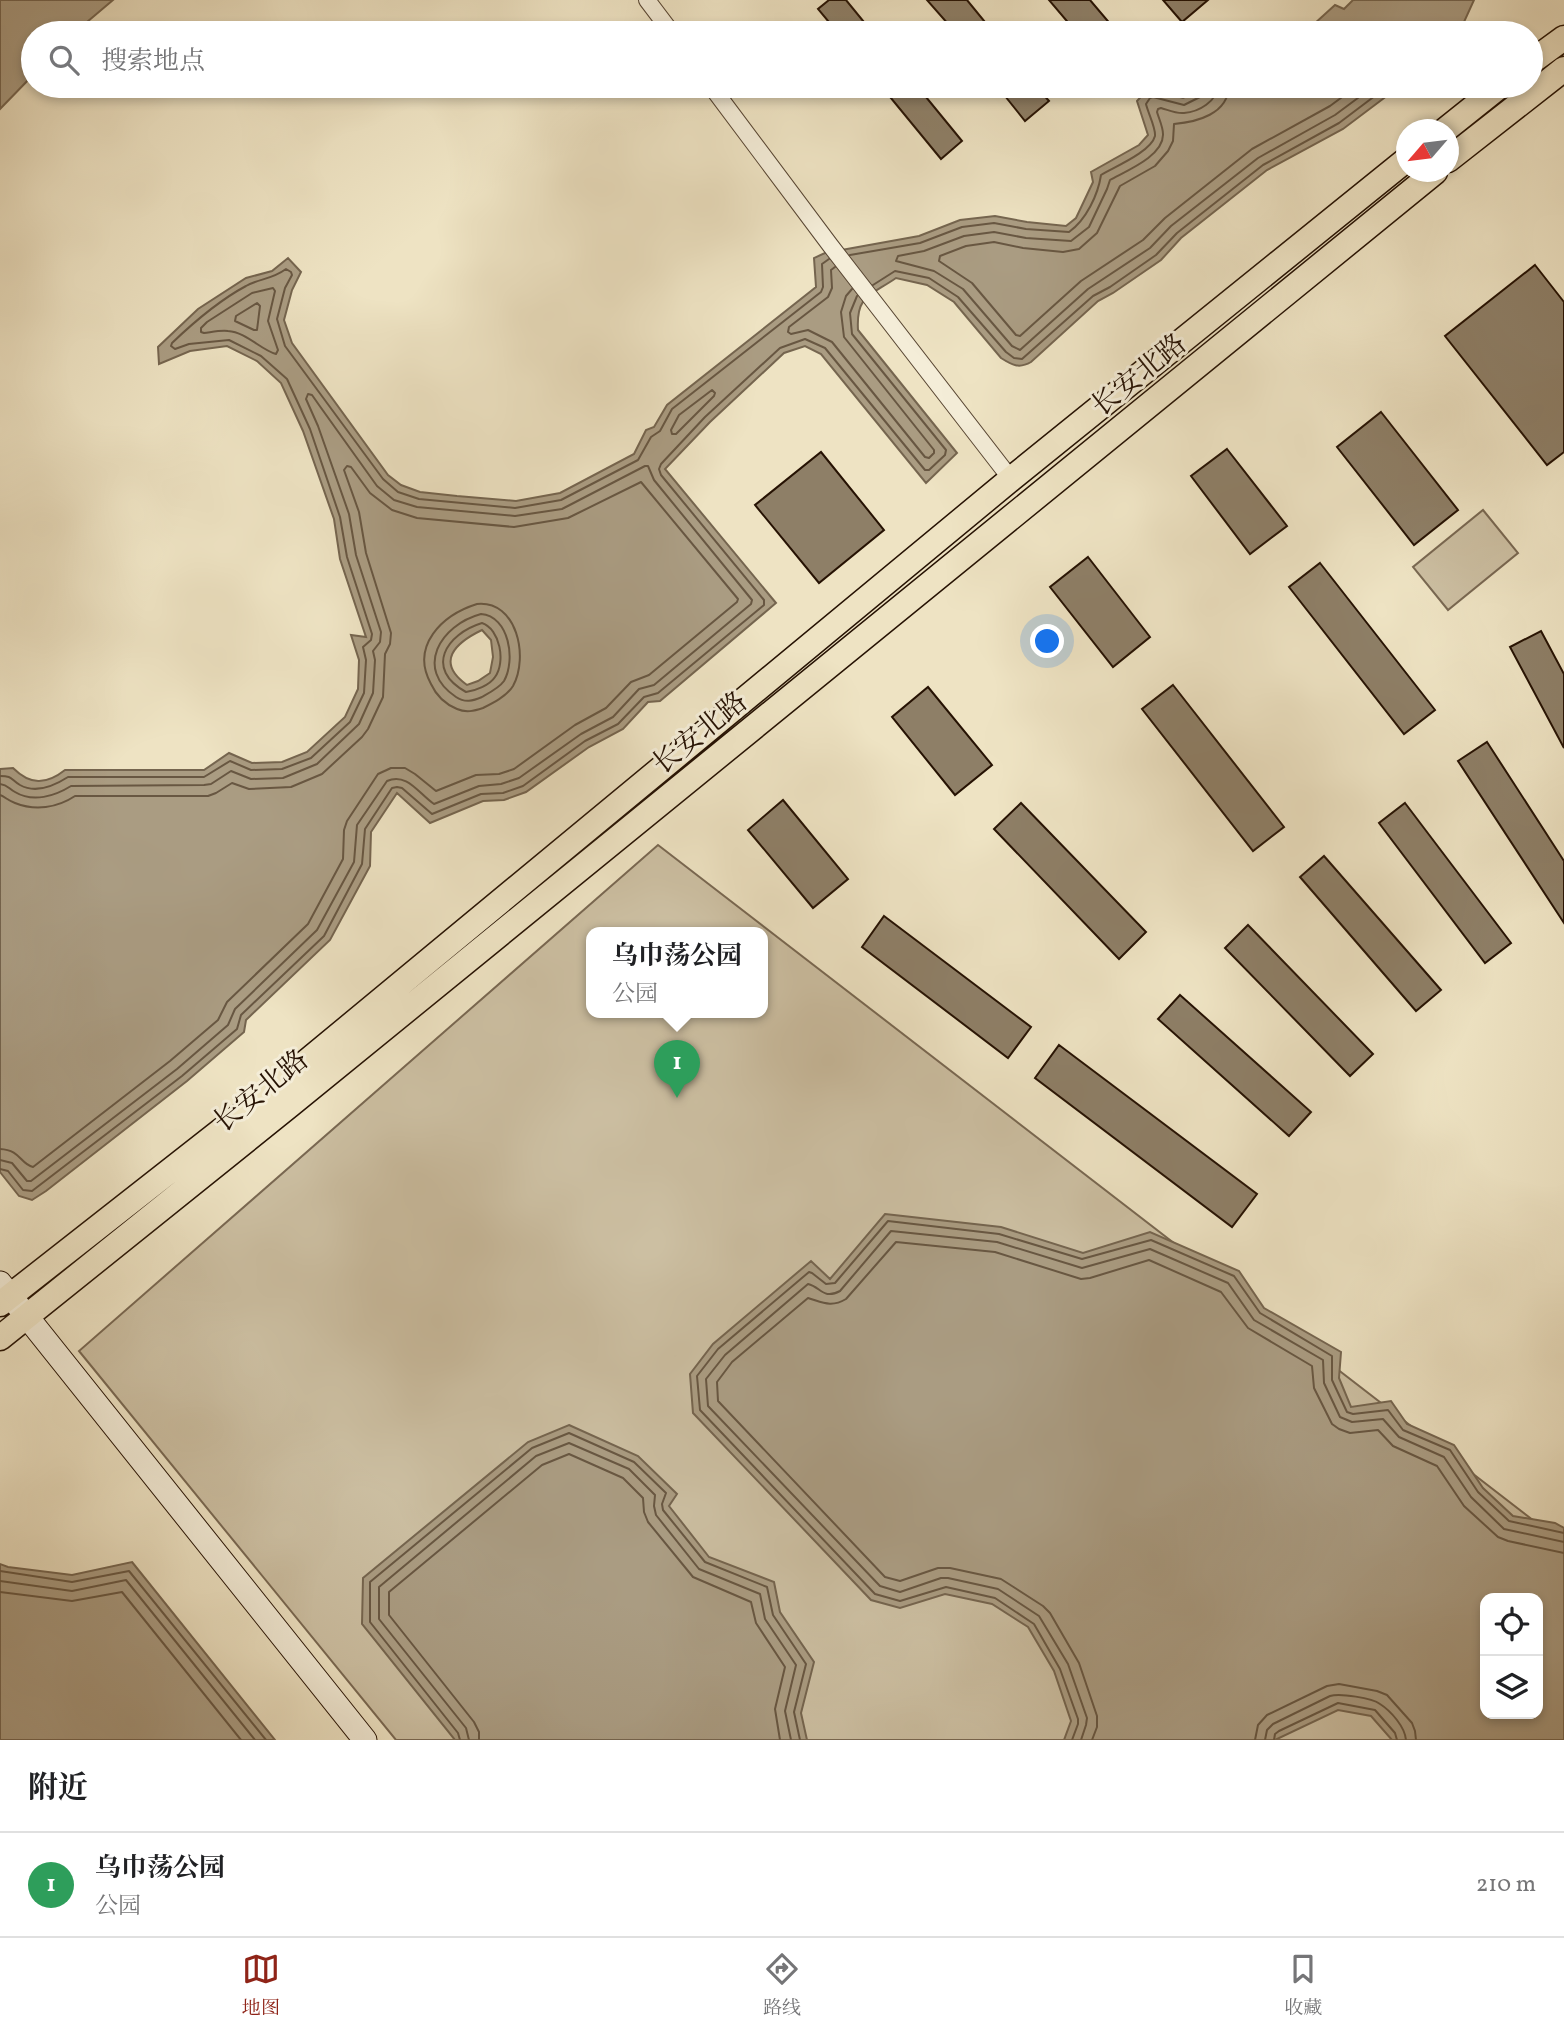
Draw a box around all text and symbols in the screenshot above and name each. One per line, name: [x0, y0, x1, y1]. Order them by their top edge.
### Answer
search box: [21, 21, 1543, 98]
icon: search: [45, 41, 83, 79]
text: 搜索地点: [101, 44, 205, 80]
north arrow: [1396, 119, 1459, 182]
street label: 长安北路: [1084, 326, 1195, 426]
your location: [1030, 624, 1064, 658]
street label: 长安北路: [645, 684, 756, 784]
popup: [586, 927, 768, 1018]
text: 乌巾荡公园: [612, 939, 742, 975]
text: 公园: [612, 979, 658, 1011]
pin: 1: [654, 1040, 700, 1098]
street label: 长安北路: [206, 1042, 317, 1142]
map controls: [1480, 1593, 1543, 1719]
button: locate: [1480, 1593, 1543, 1656]
button: layers: [1480, 1656, 1543, 1719]
text: 附近: [28, 1768, 88, 1810]
text: 乌巾荡公园: [95, 1851, 225, 1887]
text: 1: [46, 1869, 56, 1901]
text: 210 m: [1476, 1869, 1536, 1901]
text: 公园: [95, 1891, 141, 1923]
tab: 地图: [242, 1950, 280, 2022]
tab: 路线: [763, 1950, 801, 2022]
tab: 收藏: [1284, 1950, 1322, 2022]

